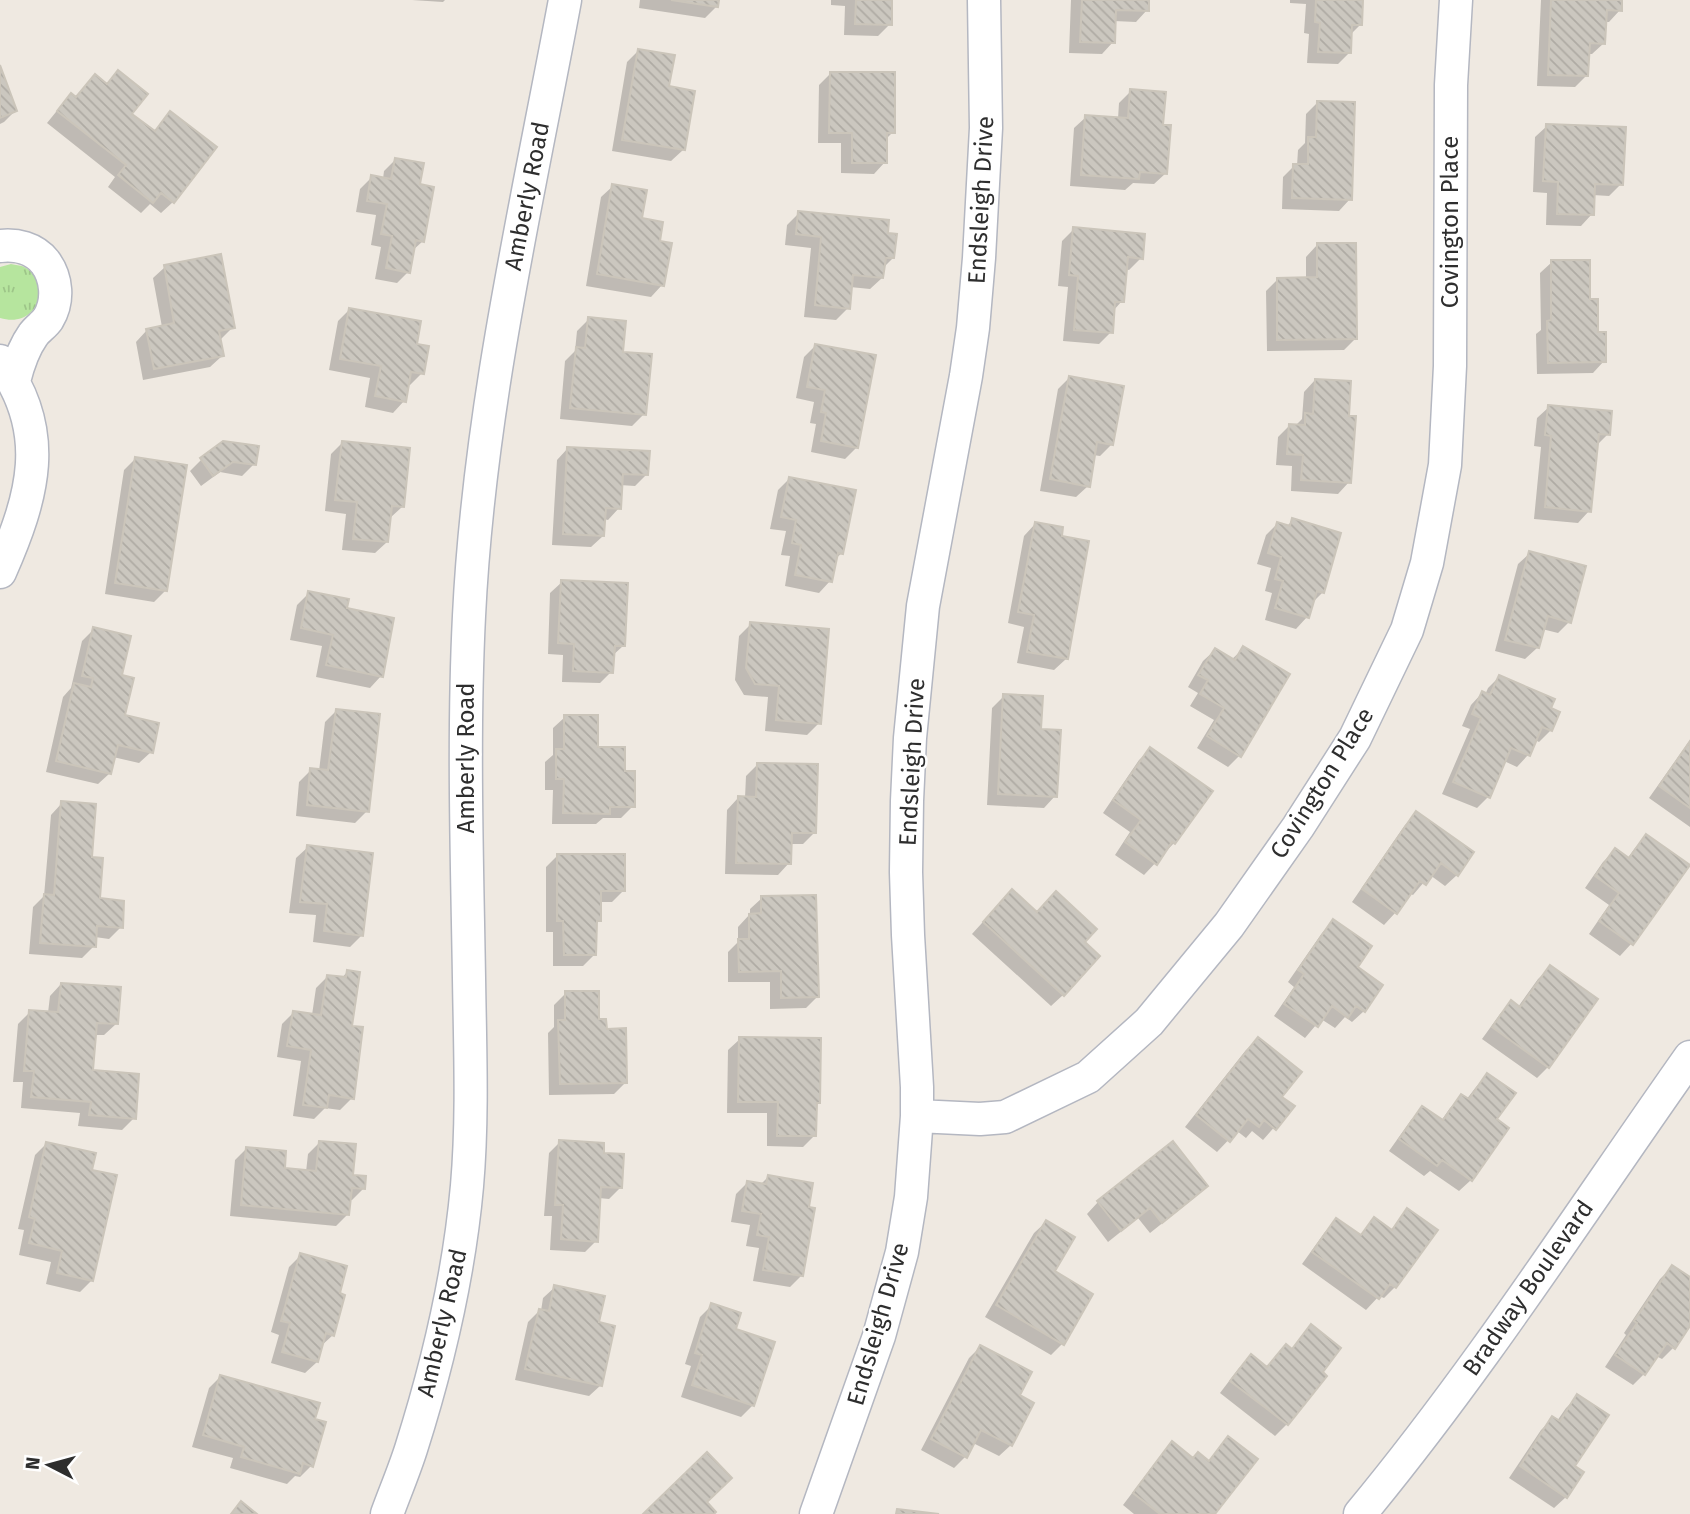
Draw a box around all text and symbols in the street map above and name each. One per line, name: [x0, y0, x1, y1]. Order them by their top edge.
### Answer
street label: Endsleigh Drive: [963, 115, 999, 285]
street label: Amberly Road: [499, 119, 555, 273]
street label: Covington Place: [1436, 136, 1464, 308]
street label: Endsleigh Drive: [894, 677, 930, 847]
street label: Amberly Road: [452, 682, 480, 834]
street label: Covington Place: [1264, 702, 1380, 864]
street label: Bradway Boulevard: [1457, 1195, 1599, 1381]
street label: Endsleigh Drive: [841, 1239, 915, 1409]
street label: Amberly Road: [411, 1246, 473, 1400]
north arrow: [14, 1430, 84, 1500]
text: N: [20, 1456, 45, 1471]

